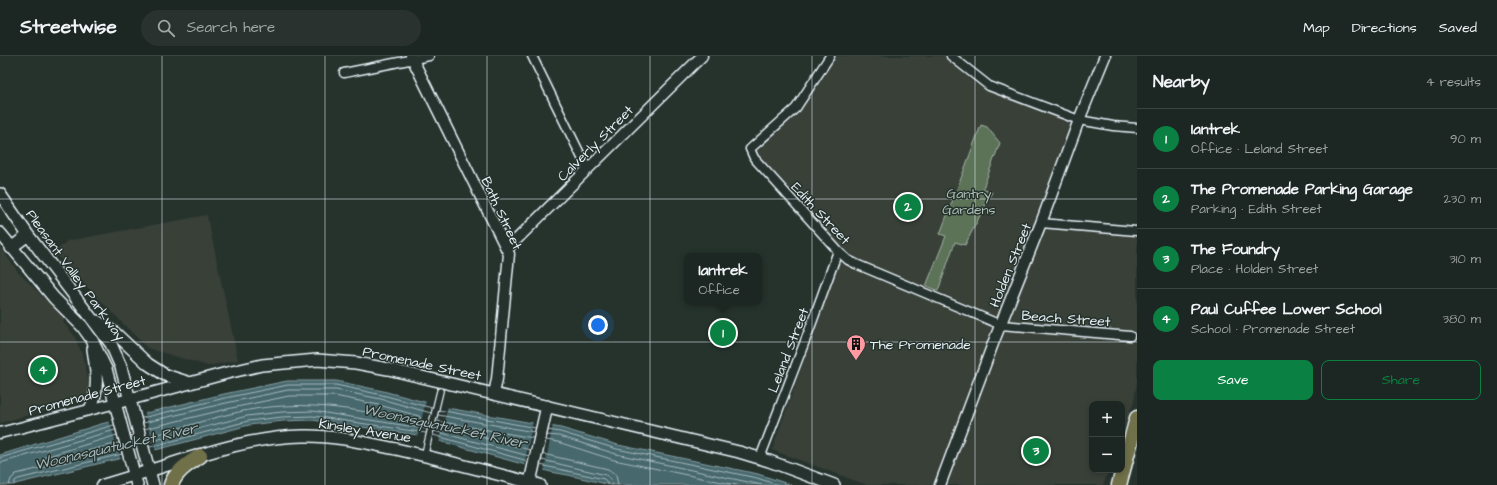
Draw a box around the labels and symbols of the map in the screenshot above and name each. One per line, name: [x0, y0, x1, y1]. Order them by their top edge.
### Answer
street label: Calverly Street: [553, 101, 639, 186]
street label: Bath Street: [475, 174, 527, 254]
street label: Edith Street: [786, 178, 855, 250]
park label: Gantry Gardens: [942, 184, 996, 220]
pin: 2: [895, 192, 921, 222]
street label: Pleasant Valley Parkway: [21, 206, 130, 346]
street label: Holden Street: [985, 220, 1037, 310]
street label: Leland Street: [764, 305, 814, 396]
street label: Beach Street: [1021, 306, 1111, 332]
your location: [588, 315, 608, 335]
pin: 1: [710, 318, 736, 348]
building icon: The Promenade: [845, 333, 867, 361]
place label: The Promenade: [870, 335, 971, 355]
street label: Promenade Street: [361, 342, 483, 386]
pin: 4: [30, 355, 56, 385]
street label: Promenade Street: [26, 371, 148, 421]
water label: Woonasquatucket River: [361, 399, 530, 454]
street label: Kinsley Avenue: [317, 414, 413, 448]
water label: Woonasquatucket River: [33, 417, 201, 475]
pin: 3: [1023, 436, 1049, 466]

